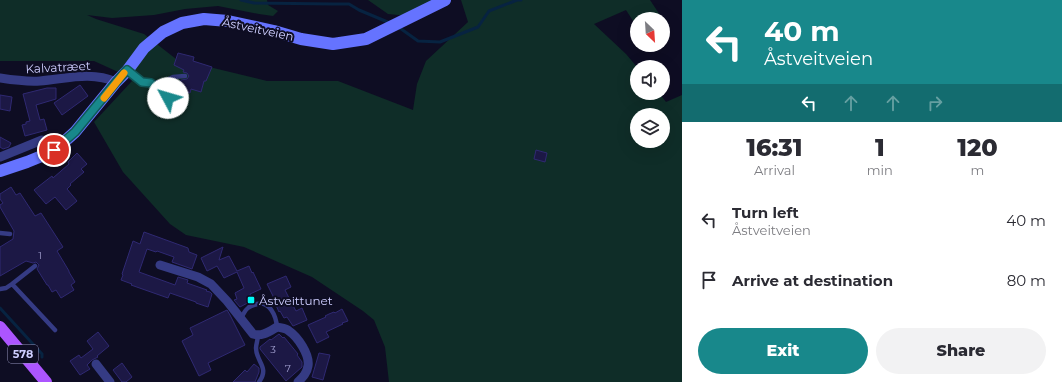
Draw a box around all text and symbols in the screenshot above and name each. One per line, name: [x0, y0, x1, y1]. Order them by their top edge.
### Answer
north arrow: [630, 12, 670, 52]
map controls: [630, 12, 670, 148]
street label: Åstveitveien: [221, 14, 295, 44]
text: 40 m: [764, 14, 840, 48]
icon: left: [698, 16, 750, 68]
text: Åstveitveien: [764, 48, 873, 70]
street label: Kalvatræet: [25, 58, 91, 76]
button: sound: [630, 60, 670, 100]
position arrow: [147, 77, 189, 119]
icon: left: [798, 92, 820, 114]
icon: ahead: [840, 92, 862, 114]
icon: ahead: [882, 92, 904, 114]
icon: right: [924, 92, 946, 114]
button: layers: [630, 108, 670, 148]
pin: [37, 133, 71, 167]
text: 16:31: [746, 133, 803, 162]
text: 1: [875, 133, 885, 162]
text: 120: [957, 133, 998, 162]
icon: arrive: [43, 139, 65, 161]
text: Arrival: [754, 162, 795, 178]
text: min: [867, 162, 893, 178]
text: m: [971, 162, 984, 178]
text: Turn left: [732, 203, 799, 222]
icon: left: [698, 209, 720, 231]
text: 40 m: [1006, 211, 1046, 230]
text: Åstveitveien: [732, 222, 811, 238]
house number: 1: [38, 249, 42, 262]
icon: arrive: [698, 269, 720, 291]
text: Arrive at destination: [732, 271, 893, 290]
text: 80 m: [1007, 271, 1046, 290]
place label: Åstveittunet: [259, 293, 333, 308]
marker: Åstveittunet: [246, 295, 256, 305]
button: Exit: [698, 328, 868, 374]
button: Share: [876, 328, 1046, 374]
house number: 3: [270, 343, 276, 356]
road number: 578: [8, 345, 38, 363]
house number: 7: [285, 362, 291, 375]

